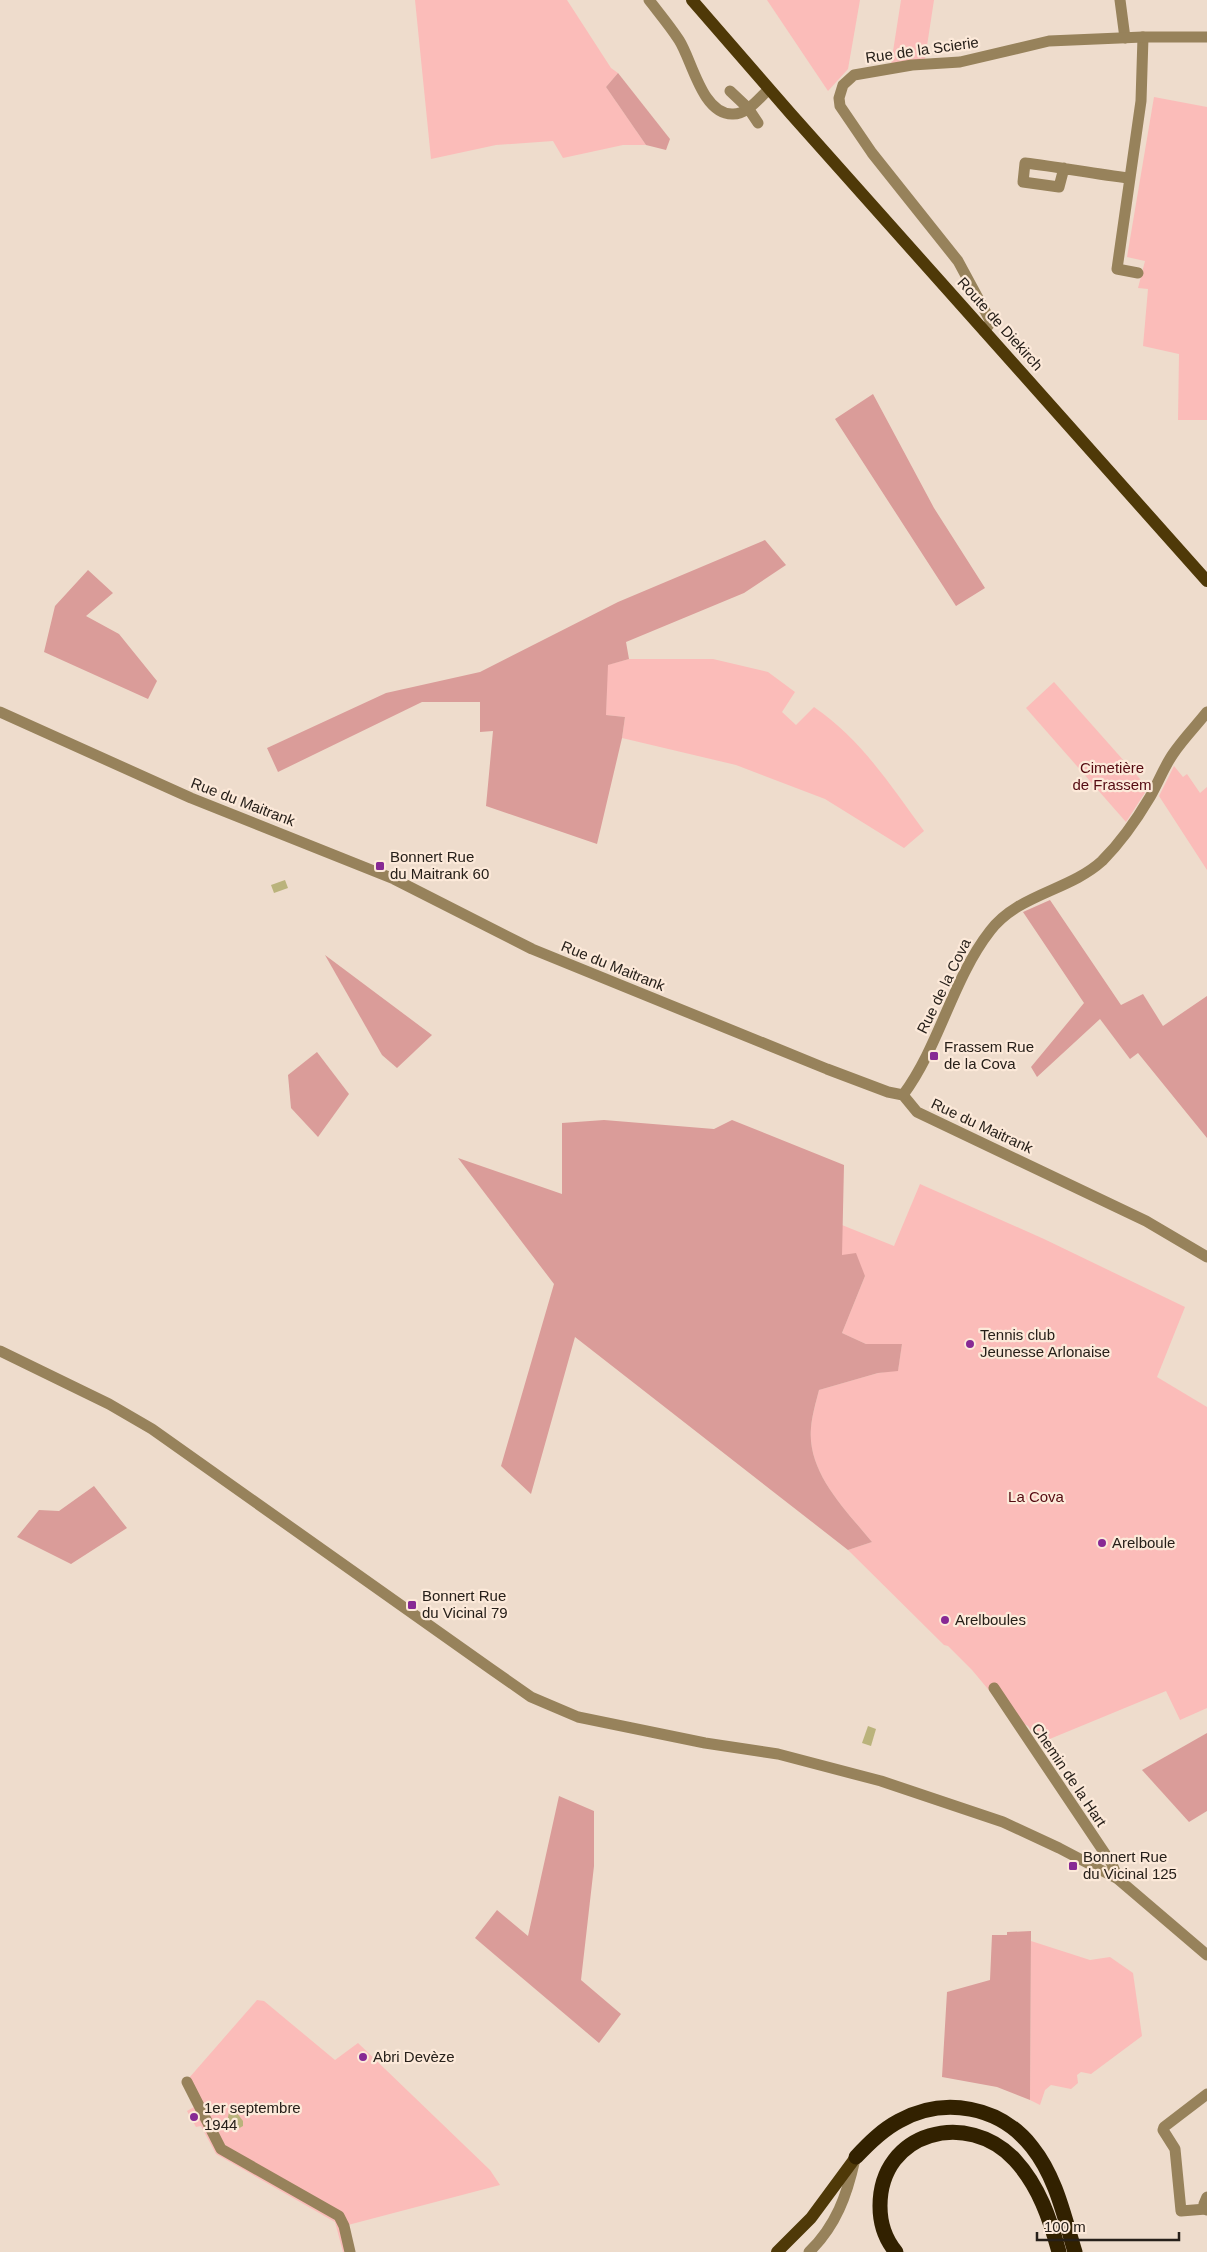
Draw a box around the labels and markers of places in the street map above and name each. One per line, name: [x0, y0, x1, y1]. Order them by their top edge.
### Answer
place label: Bonnert Rue du Maitrank 60: [390, 848, 489, 882]
marker: Bonnert Rue du Maitrank 60: [374, 860, 386, 872]
place label: Frassem Rue de la Cova: [944, 1038, 1034, 1072]
marker: Frassem Rue de la Cova: [928, 1050, 940, 1062]
place label: Tennis club Jeunesse Arlonaise: [980, 1326, 1110, 1360]
marker: Tennis club Jeunesse Arlonaise: [964, 1338, 976, 1350]
place label: Arelboule: [1112, 1534, 1175, 1551]
marker: Arelboule: [1096, 1537, 1108, 1549]
place label: Bonnert Rue du Vicinal 79: [422, 1587, 508, 1621]
marker: Bonnert Rue du Vicinal 79: [406, 1599, 418, 1611]
place label: Arelboules: [955, 1611, 1026, 1628]
marker: Arelboules: [939, 1614, 951, 1626]
place label: Bonnert Rue du Vicinal 125: [1083, 1848, 1177, 1882]
marker: Bonnert Rue du Vicinal 125: [1067, 1860, 1079, 1872]
place label: Abri Devèze: [373, 2048, 455, 2065]
marker: Abri Devèze: [357, 2051, 369, 2063]
place label: 1er septembre 1944: [204, 2099, 301, 2133]
marker: 1er septembre 1944: [188, 2111, 200, 2123]

